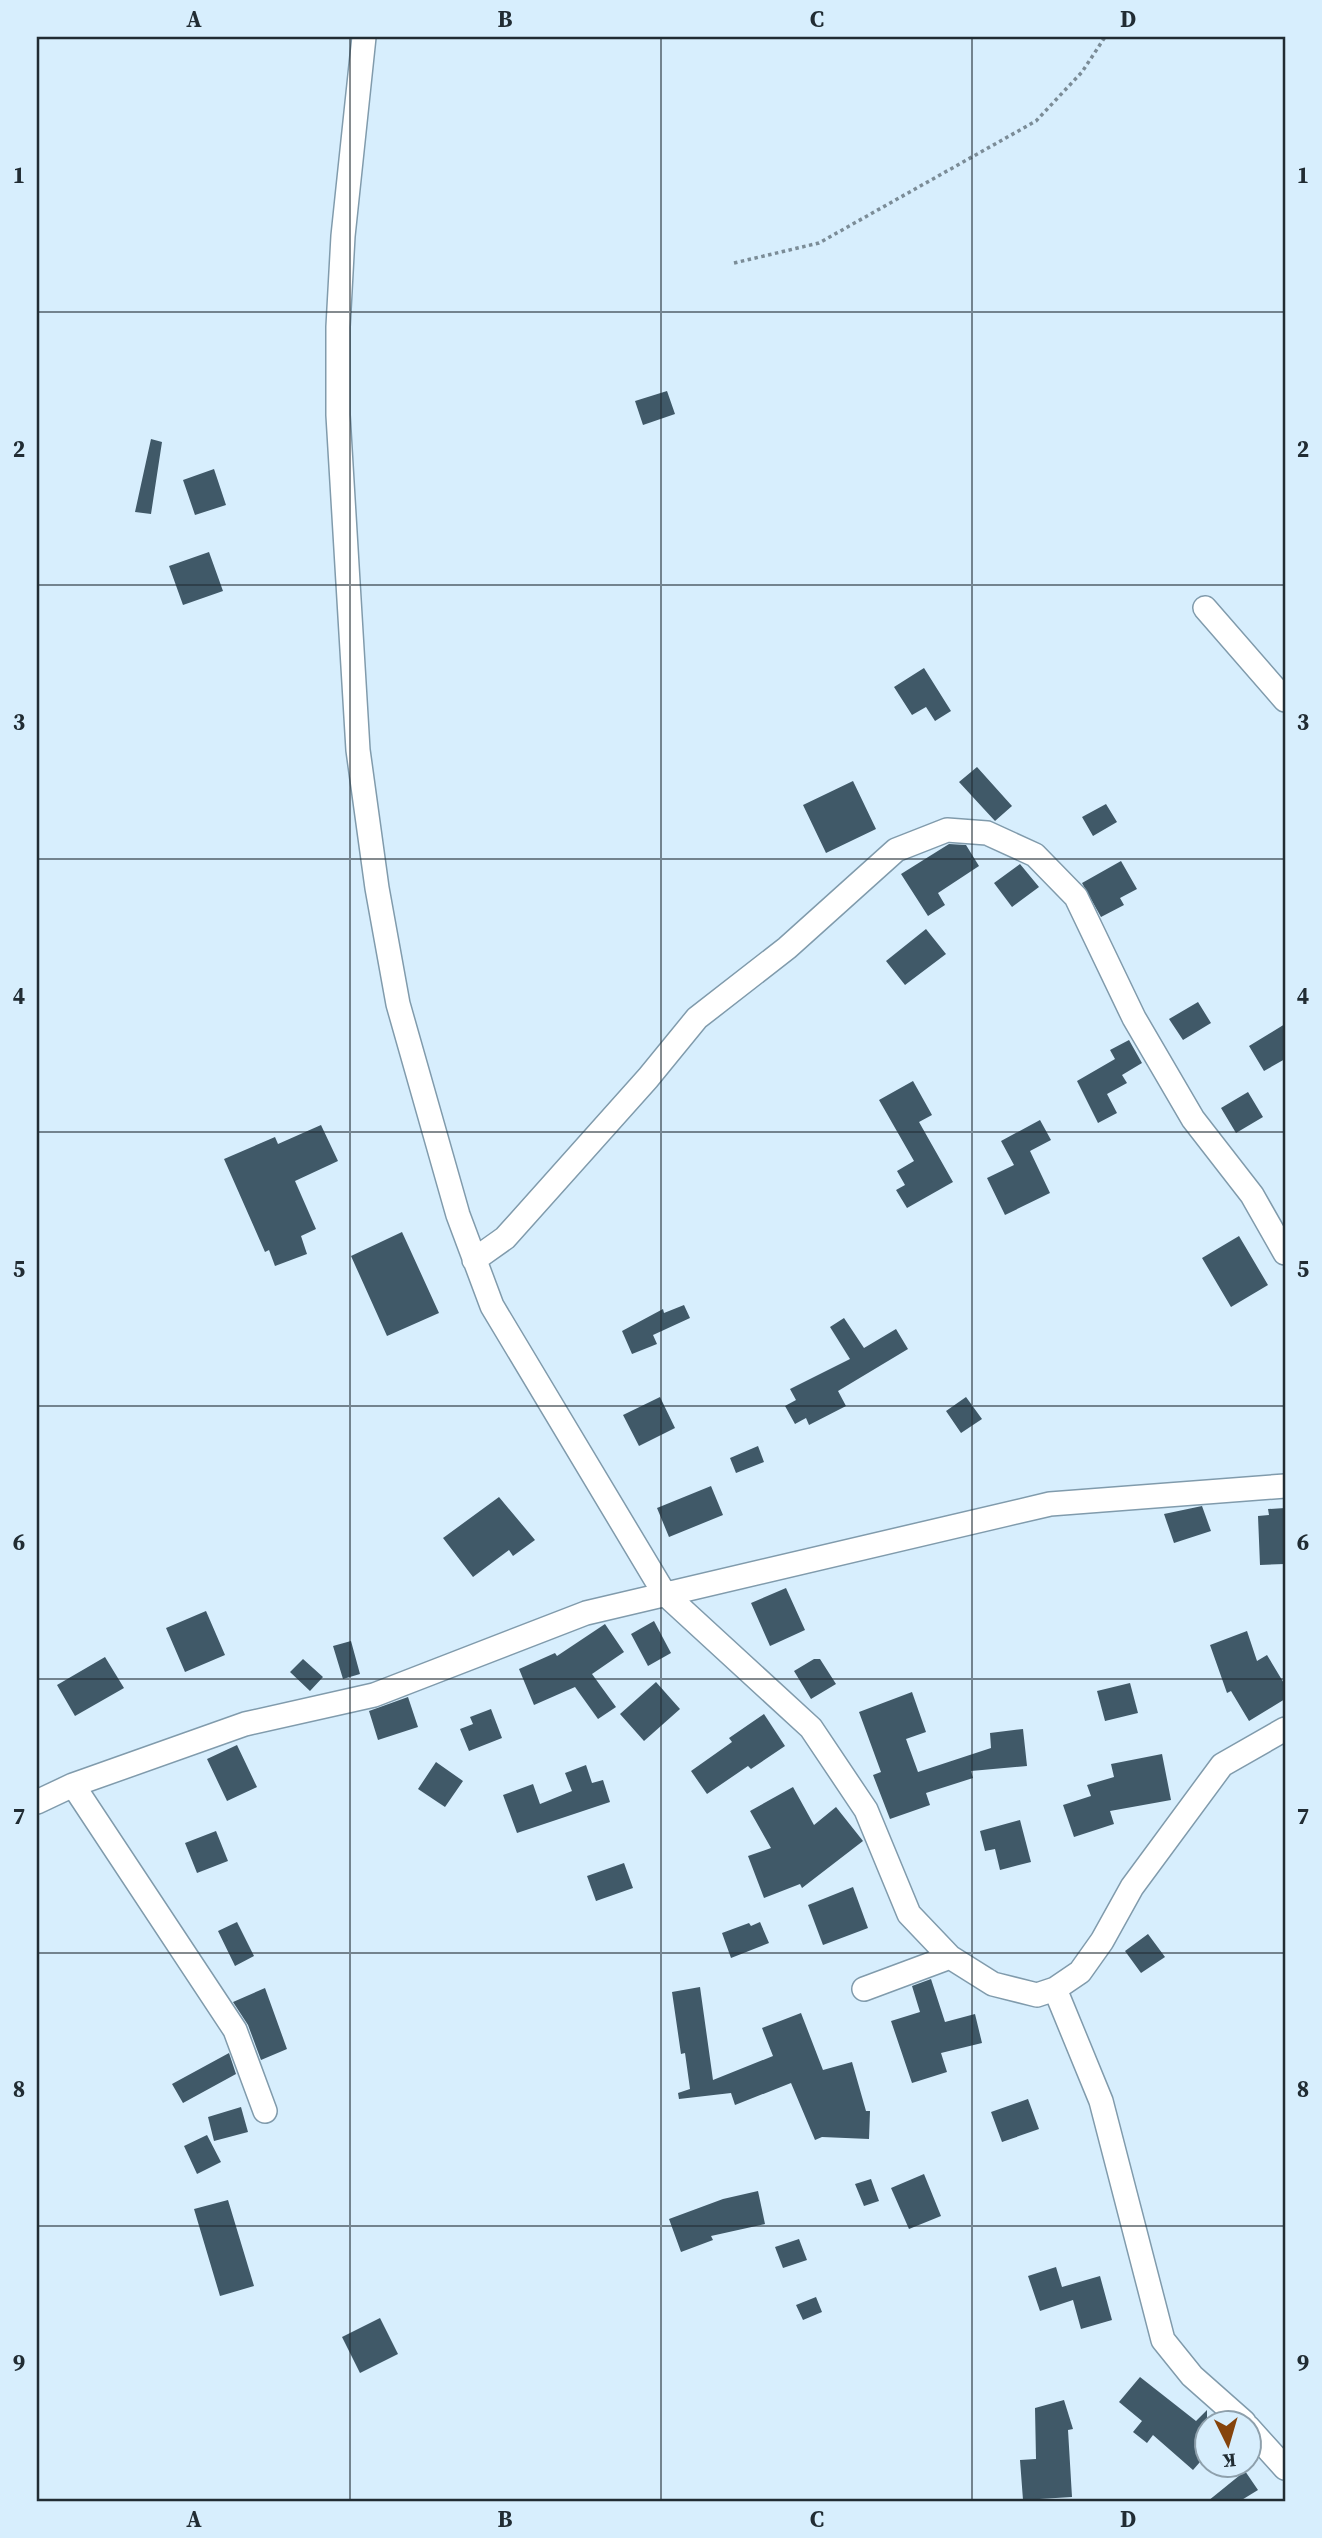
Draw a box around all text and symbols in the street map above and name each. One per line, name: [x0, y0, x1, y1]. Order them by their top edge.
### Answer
text: A: [186, 3, 202, 35]
text: B: [498, 3, 513, 35]
text: C: [810, 3, 824, 35]
text: D: [1120, 3, 1136, 35]
text: 1: [13, 159, 25, 191]
text: 1: [1297, 159, 1309, 191]
text: 2: [13, 433, 25, 465]
text: 2: [1297, 433, 1309, 465]
text: 3: [13, 706, 25, 738]
text: 3: [1297, 706, 1309, 738]
text: 4: [13, 980, 25, 1012]
text: 4: [1297, 980, 1309, 1012]
text: 5: [13, 1253, 25, 1285]
text: 5: [1297, 1253, 1309, 1285]
text: 6: [13, 1526, 25, 1558]
text: 6: [1297, 1526, 1309, 1558]
text: 7: [13, 1800, 25, 1832]
text: 7: [1297, 1800, 1309, 1832]
text: 8: [13, 2073, 25, 2105]
text: 8: [1297, 2073, 1309, 2105]
text: 9: [13, 2347, 25, 2379]
text: 9: [1297, 2347, 1309, 2379]
north arrow: [1192, 2408, 1262, 2478]
text: K: [1221, 2447, 1237, 2475]
text: A: [186, 2503, 202, 2535]
text: B: [498, 2503, 513, 2535]
text: C: [810, 2503, 824, 2535]
text: D: [1120, 2503, 1136, 2535]

